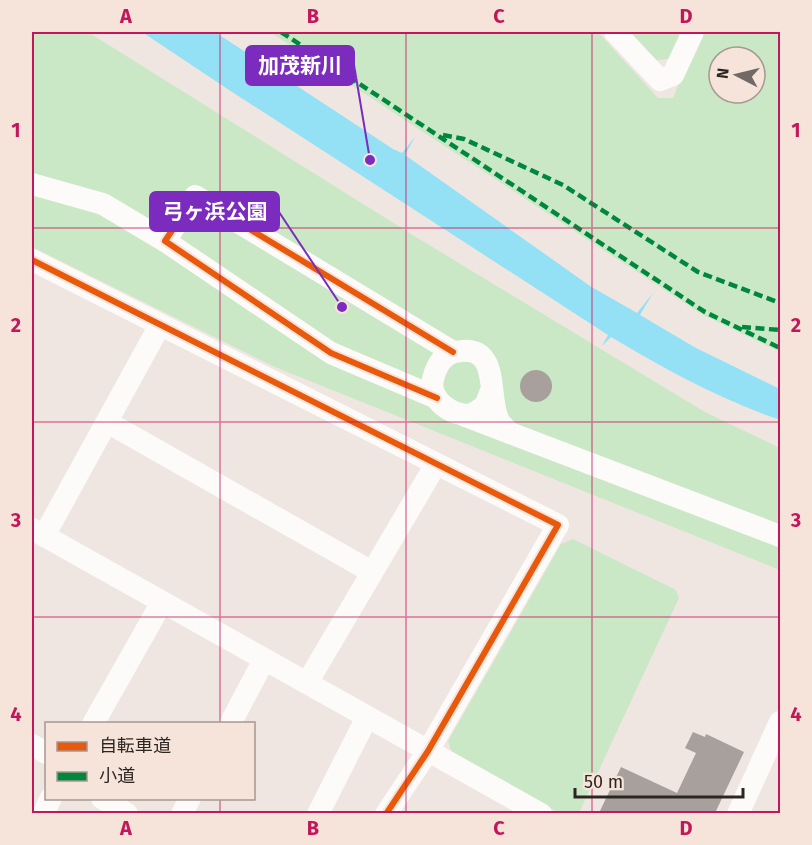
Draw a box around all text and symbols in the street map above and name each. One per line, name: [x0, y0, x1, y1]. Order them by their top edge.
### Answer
text: A: [119, 4, 133, 28]
text: B: [307, 4, 319, 28]
text: C: [493, 4, 505, 28]
text: D: [679, 4, 693, 28]
north arrow: [707, 45, 767, 105]
callout: 加茂新川: [246, 46, 354, 85]
text: 加茂新川: [258, 53, 342, 79]
text: N: [713, 67, 733, 80]
text: 1: [11, 118, 21, 142]
text: 1: [791, 118, 801, 142]
callout: 弓ヶ浜公園: [150, 192, 279, 231]
text: 弓ヶ浜公園: [163, 199, 268, 225]
text: 2: [11, 313, 21, 337]
text: 2: [791, 313, 801, 337]
text: 3: [10, 508, 21, 532]
text: 3: [790, 508, 801, 532]
text: 4: [10, 702, 22, 726]
text: 4: [790, 702, 802, 726]
legend: [45, 722, 255, 800]
text: 自転車道: [99, 735, 171, 757]
scale bar: [575, 761, 743, 799]
text: 小道: [99, 765, 135, 787]
text: 50 m: [584, 771, 623, 793]
text: A: [119, 816, 133, 840]
text: B: [307, 816, 319, 840]
text: C: [493, 816, 505, 840]
text: D: [679, 816, 693, 840]

